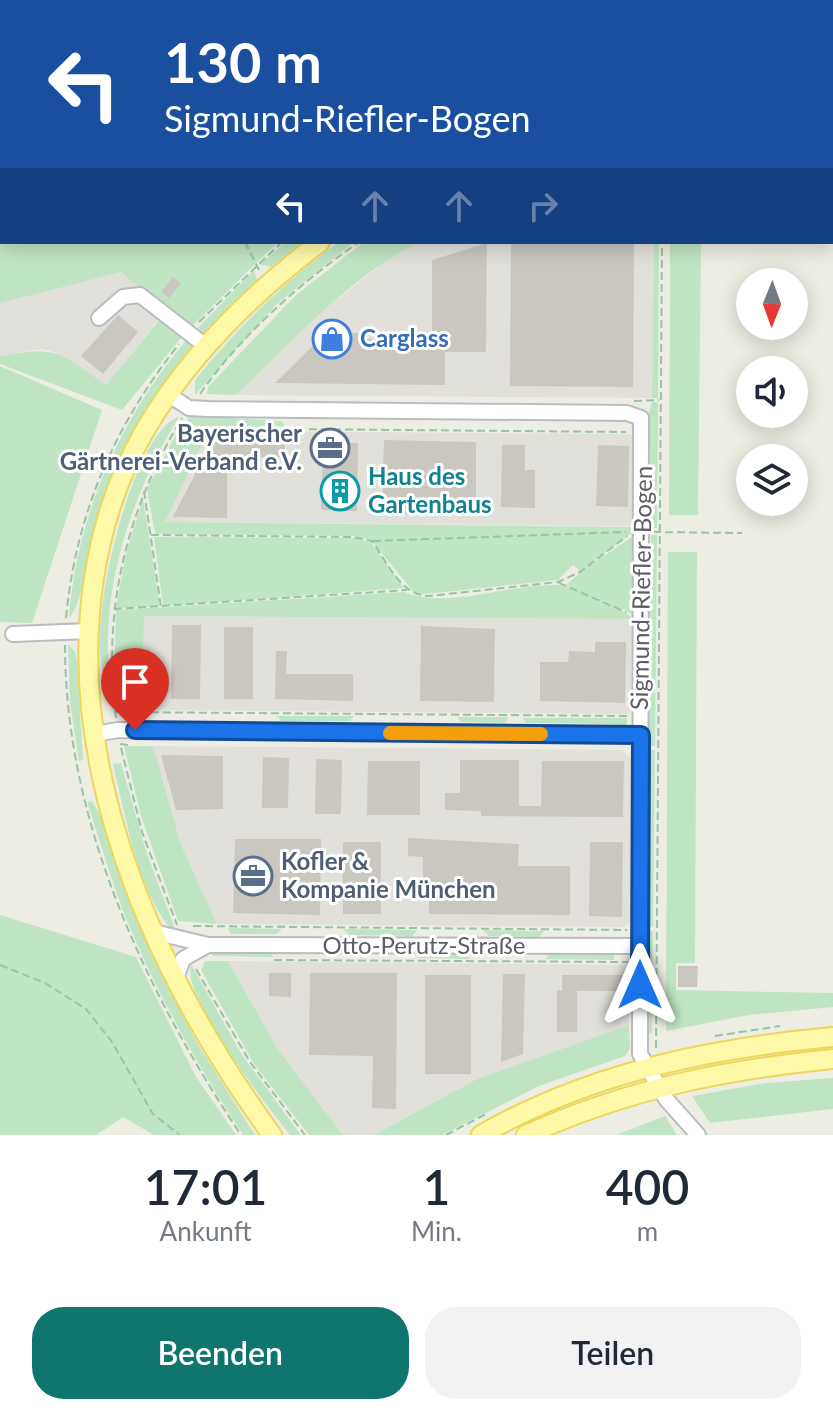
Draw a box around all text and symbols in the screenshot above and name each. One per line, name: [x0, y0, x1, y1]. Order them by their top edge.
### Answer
text: 130 m: [164, 28, 322, 95]
icon: left: [32, 32, 136, 136]
text: Sigmund-Riefler-Bogen: [164, 96, 531, 140]
icon: left: [269, 184, 313, 228]
icon: ahead: [353, 184, 397, 228]
icon: ahead: [437, 184, 481, 228]
icon: right: [521, 184, 565, 228]
north arrow: [736, 268, 808, 340]
map controls: [736, 268, 808, 516]
shop icon: Carglass: [311, 318, 353, 360]
place label: Carglass: [360, 323, 449, 352]
button: sound: [736, 356, 808, 428]
place label: Bayerischer Gärtnerei-Verband e.V.: [60, 418, 302, 475]
office icon: Bayerischer Gärtnerei-Verband e.V.: [309, 427, 351, 469]
button: layers: [736, 444, 808, 516]
place label: Haus des Gartenbaus: [368, 461, 492, 518]
street label: Sigmund-Riefler-Bogen: [624, 466, 657, 710]
building icon: Haus des Gartenbaus: [319, 470, 361, 512]
pin: [101, 648, 169, 730]
icon: arrive: [113, 660, 157, 704]
place label: Kofler & Kompanie München: [281, 846, 496, 903]
office icon: Kofler & Kompanie München: [232, 855, 274, 897]
street label: Otto-Perutz-Straße: [323, 930, 525, 959]
position arrow: [598, 943, 682, 1027]
text: 17:01: [144, 1158, 267, 1215]
text: 1: [423, 1158, 450, 1215]
text: 400: [606, 1158, 689, 1215]
text: Ankunft: [160, 1215, 251, 1247]
text: Min.: [411, 1215, 462, 1247]
text: m: [637, 1215, 658, 1247]
button: Beenden: [32, 1307, 409, 1399]
button: Teilen: [425, 1307, 801, 1399]

